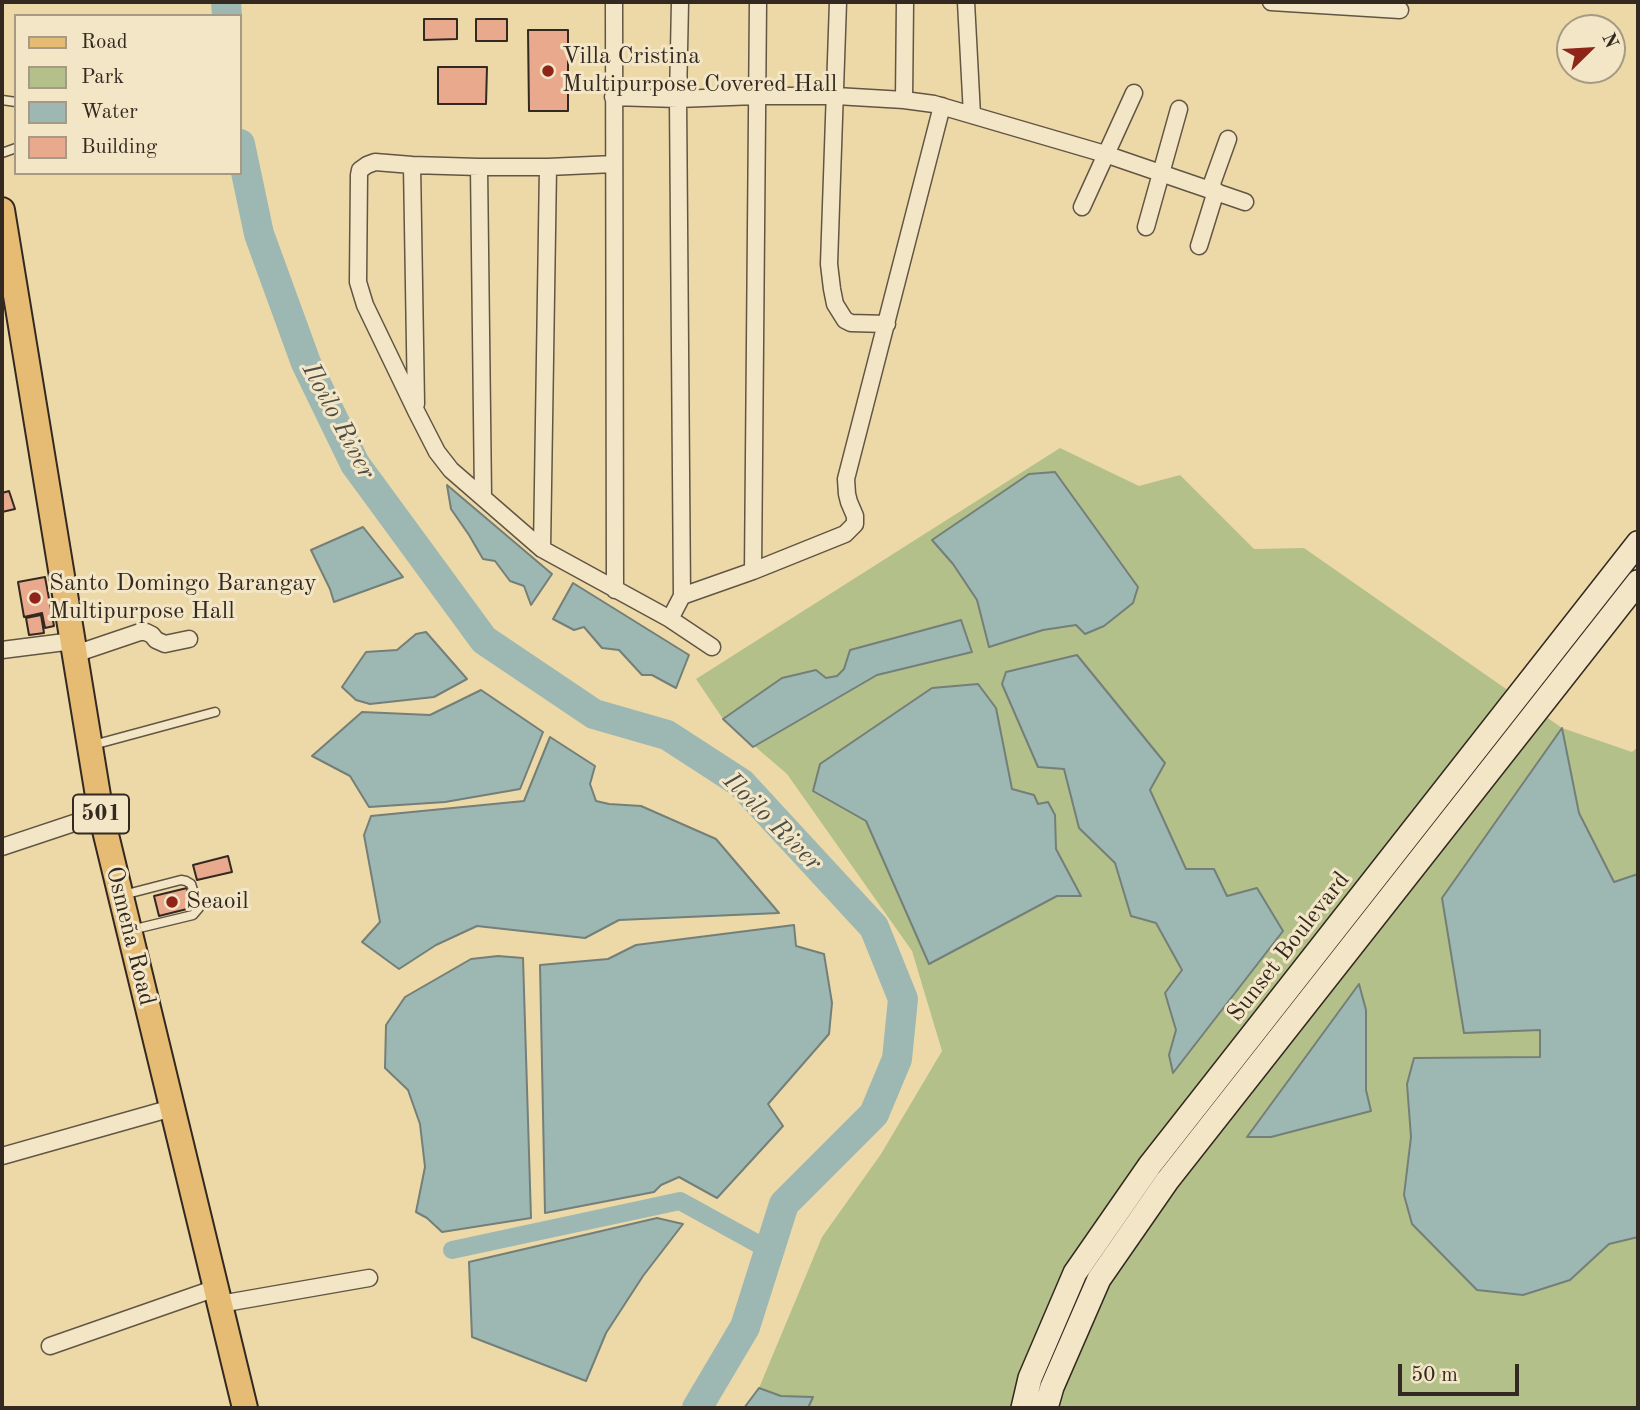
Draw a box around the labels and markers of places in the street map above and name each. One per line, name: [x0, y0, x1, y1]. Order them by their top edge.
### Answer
place label: Villa Cristina Multipurpose Covered Hall: [562, 43, 837, 99]
marker: Villa Cristina Multipurpose Covered Hall: [540, 63, 556, 79]
place label: Santo Domingo Barangay Multipurpose Hall: [49, 570, 317, 626]
marker: Santo Domingo Barangay Multipurpose Hall: [27, 590, 43, 606]
place label: Seaoil: [186, 888, 249, 916]
marker: Seaoil: [164, 894, 180, 910]

